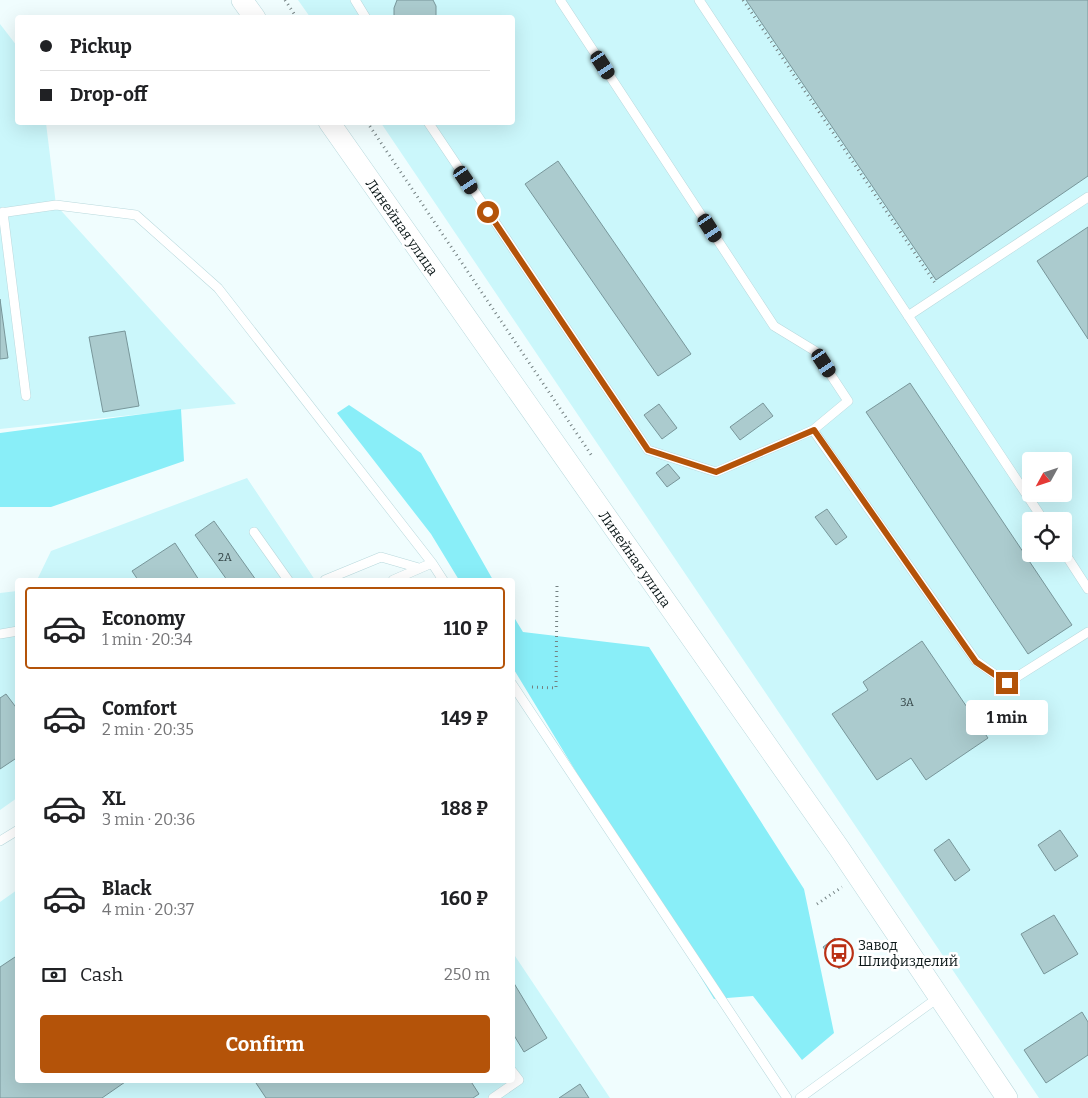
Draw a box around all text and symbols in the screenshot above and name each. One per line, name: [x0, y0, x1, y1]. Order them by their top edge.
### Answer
text: Pickup: [70, 35, 132, 58]
car: [588, 48, 617, 82]
text: Drop-off: [70, 83, 148, 106]
car: [451, 163, 480, 197]
street label: Линейная улица: [362, 176, 441, 279]
route start: [477, 201, 499, 223]
car: [695, 211, 724, 245]
car: [809, 346, 838, 380]
north arrow: [1022, 452, 1072, 502]
map controls: [1022, 452, 1072, 562]
street label: Линейная улица: [595, 508, 674, 611]
button: locate: [1022, 512, 1072, 562]
house number: 2А: [218, 551, 232, 564]
icon: car: [42, 606, 87, 651]
text: Economy: [102, 607, 185, 630]
text: 110 ₽: [444, 617, 488, 640]
text: 1 min · 20:34: [102, 630, 192, 649]
route end: [996, 672, 1018, 694]
icon: car: [42, 696, 87, 741]
house number: 3А: [900, 696, 914, 709]
text: Comfort: [102, 697, 177, 720]
callout: 1 min: [966, 700, 1048, 736]
text: 149 ₽: [441, 707, 488, 730]
text: 1 min: [987, 708, 1027, 727]
text: 2 min · 20:35: [102, 720, 194, 739]
icon: car: [42, 786, 87, 831]
text: XL: [102, 787, 126, 810]
text: 188 ₽: [441, 797, 488, 820]
text: 3 min · 20:36: [102, 810, 195, 829]
icon: car: [42, 876, 87, 921]
text: Black: [102, 877, 152, 900]
text: 160 ₽: [441, 887, 488, 910]
text: 4 min · 20:37: [102, 900, 194, 919]
place label: Завод Шлифизделий: [858, 937, 958, 970]
bus stop icon: Завод Шлифизделий: [824, 938, 854, 968]
icon: cash: [40, 961, 68, 989]
text: Cash: [80, 963, 123, 986]
text: 250 m: [444, 965, 490, 984]
button: Confirm: [40, 1015, 490, 1073]

